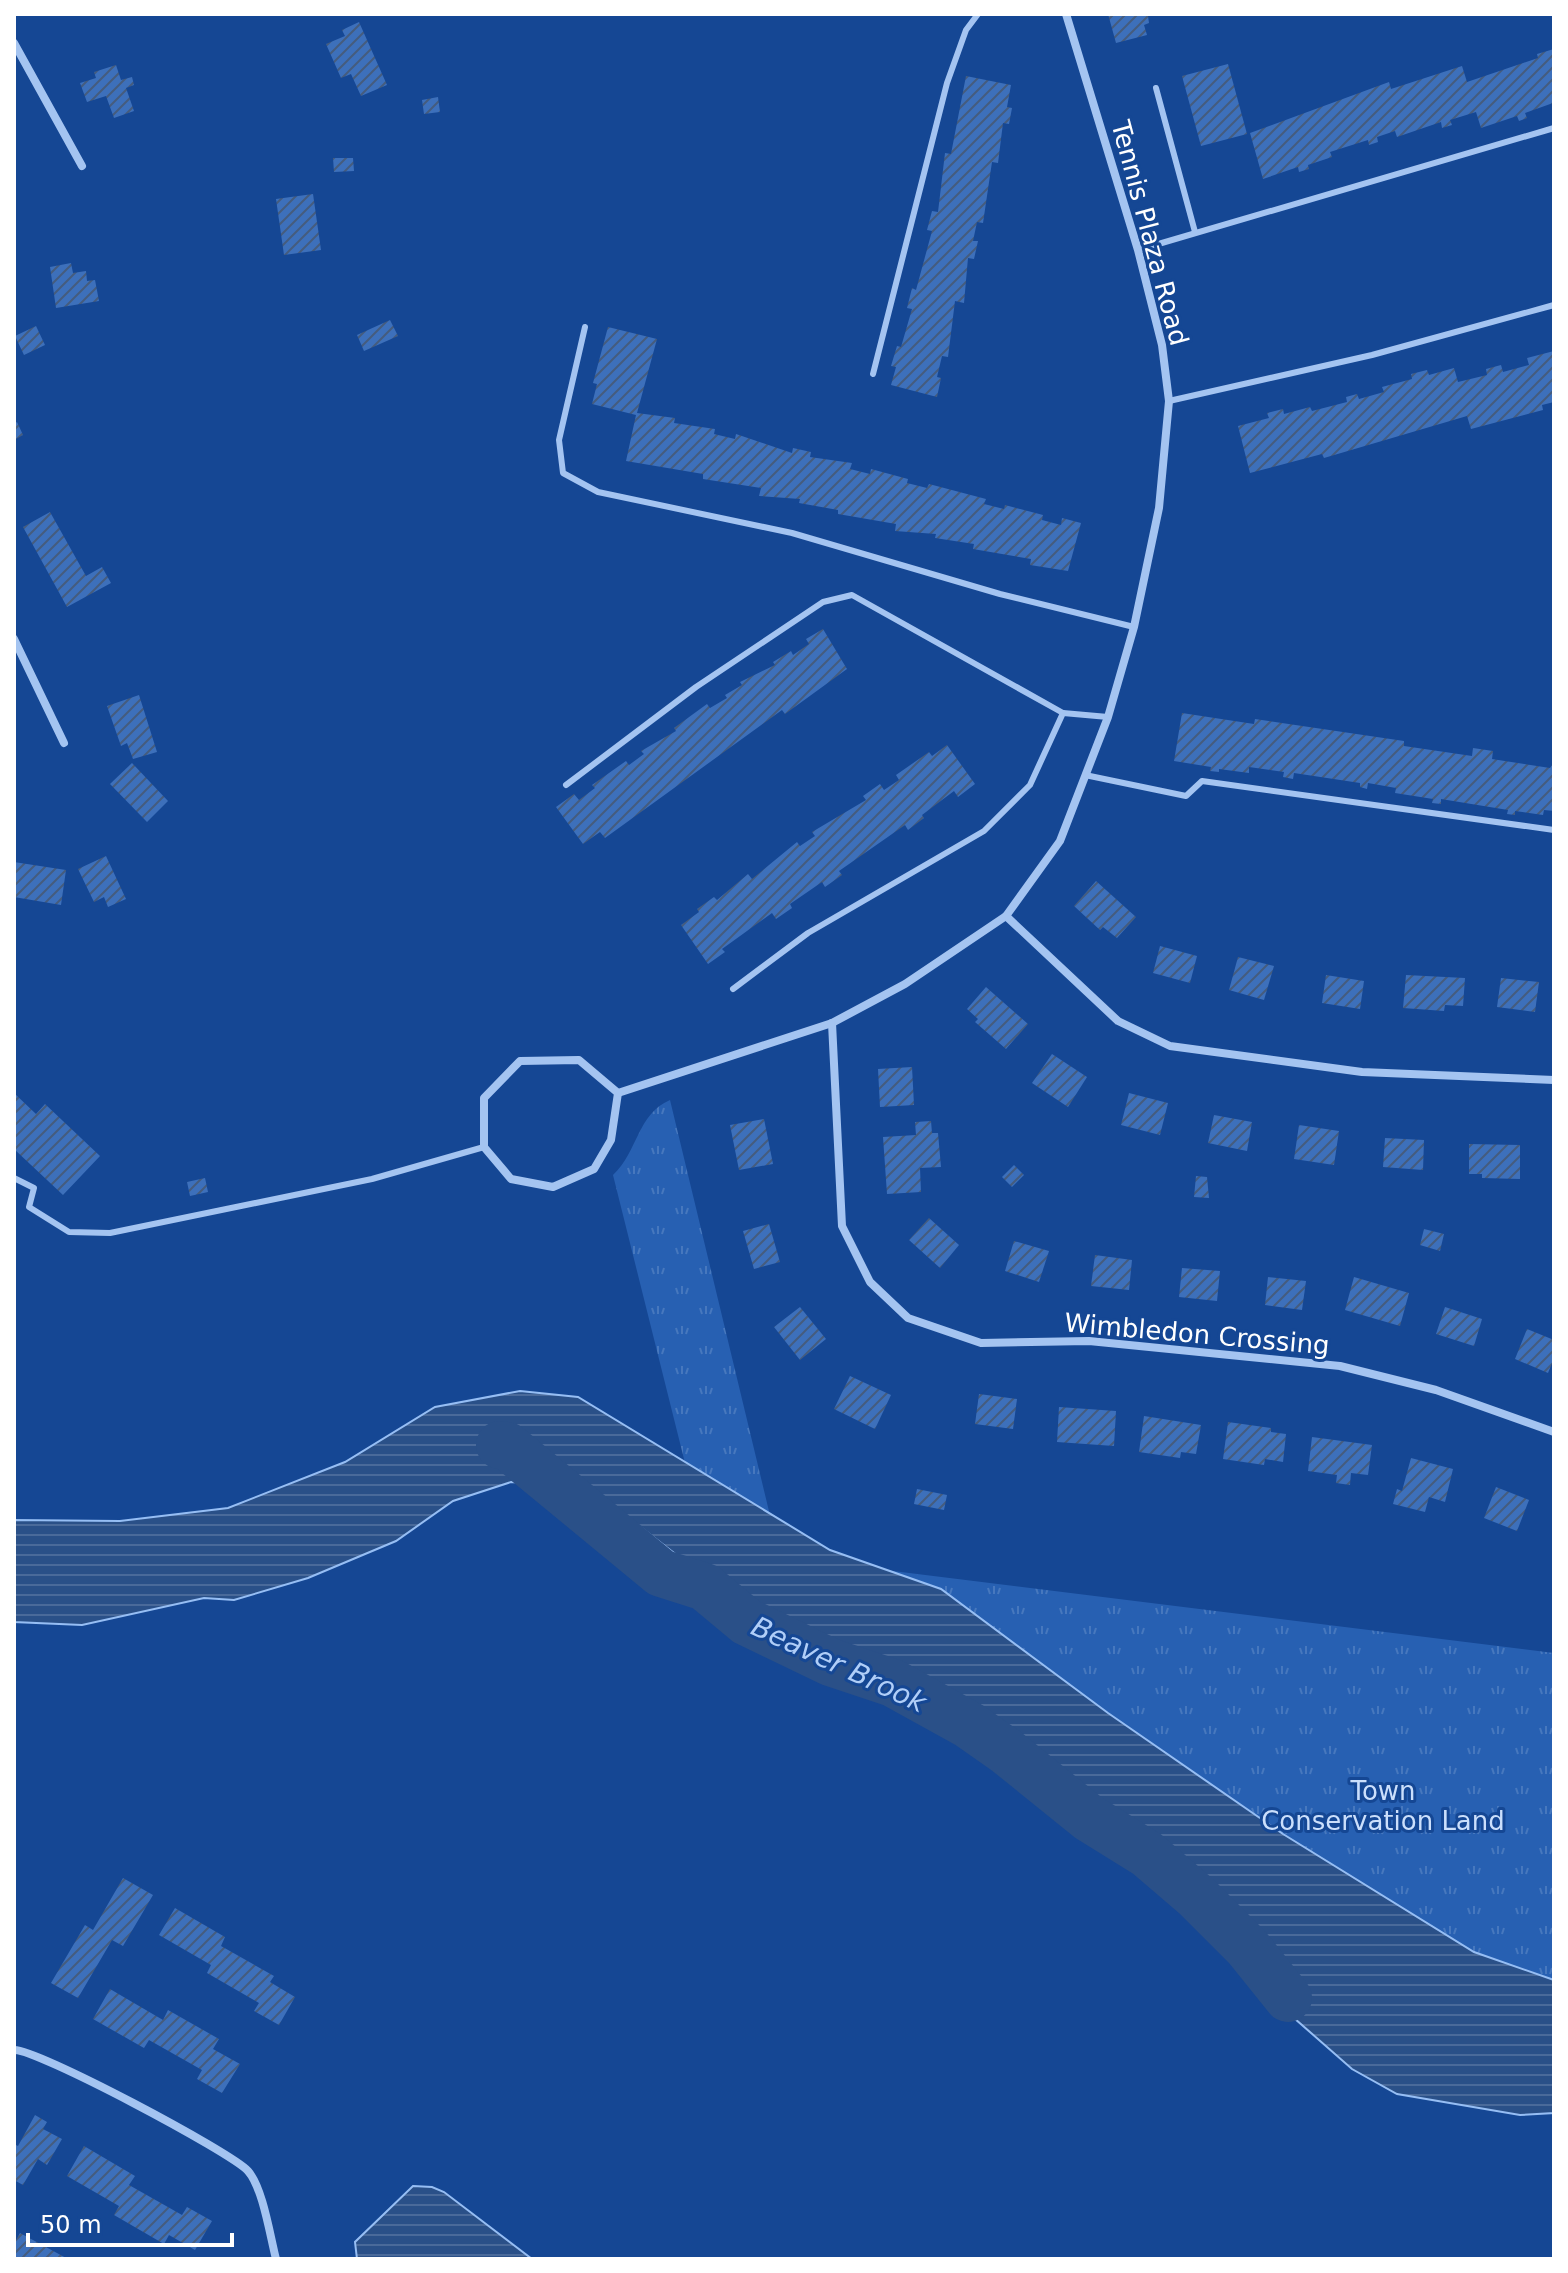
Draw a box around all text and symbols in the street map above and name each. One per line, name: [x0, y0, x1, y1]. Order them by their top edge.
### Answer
street label: Tennis Plaza Road: [1105, 116, 1194, 349]
street label: Wimbledon Crossing: [1063, 1307, 1331, 1361]
water label: Beaver Brook: [746, 1610, 933, 1720]
park label: Town Conservation Land: [1261, 1776, 1505, 1836]
scale bar: [28, 2197, 232, 2247]
text: 50 m: [40, 2211, 102, 2239]

